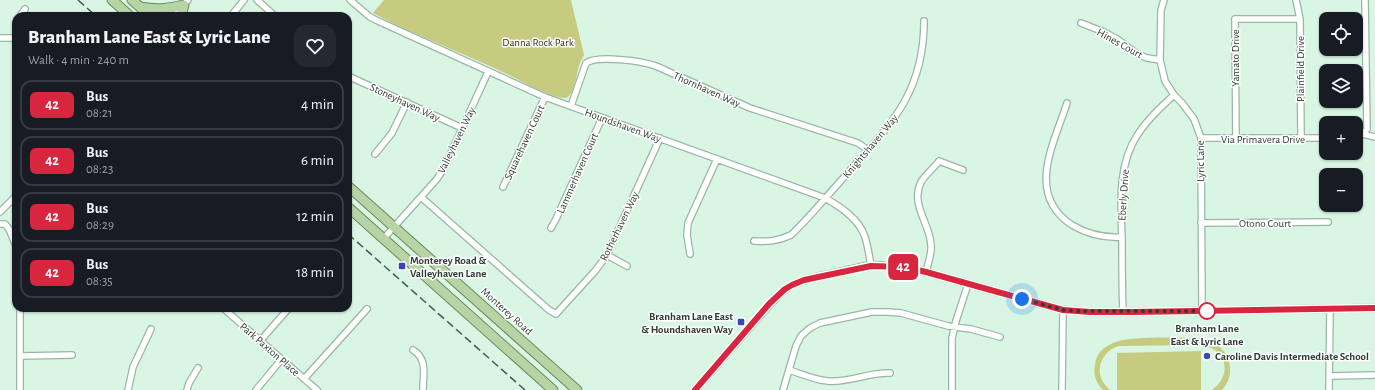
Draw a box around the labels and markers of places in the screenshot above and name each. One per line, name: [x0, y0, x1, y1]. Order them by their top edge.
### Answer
place label: Monterey Road & Valleyhaven Lane: [410, 255, 487, 279]
marker: Monterey Road & Valleyhaven Lane: [397, 261, 407, 271]
marker: Branham Lane East & Lyric Lane: [1198, 302, 1216, 320]
place label: Branham Lane East & Houndshaven Way: [641, 311, 733, 335]
marker: Branham Lane East & Houndshaven Way: [736, 317, 746, 327]
place label: Branham Lane East & Lyric Lane: [1171, 323, 1243, 347]
marker: Caroline Davis Intermediate School: [1202, 351, 1212, 361]
place label: Caroline Davis Intermediate School: [1215, 351, 1369, 362]

